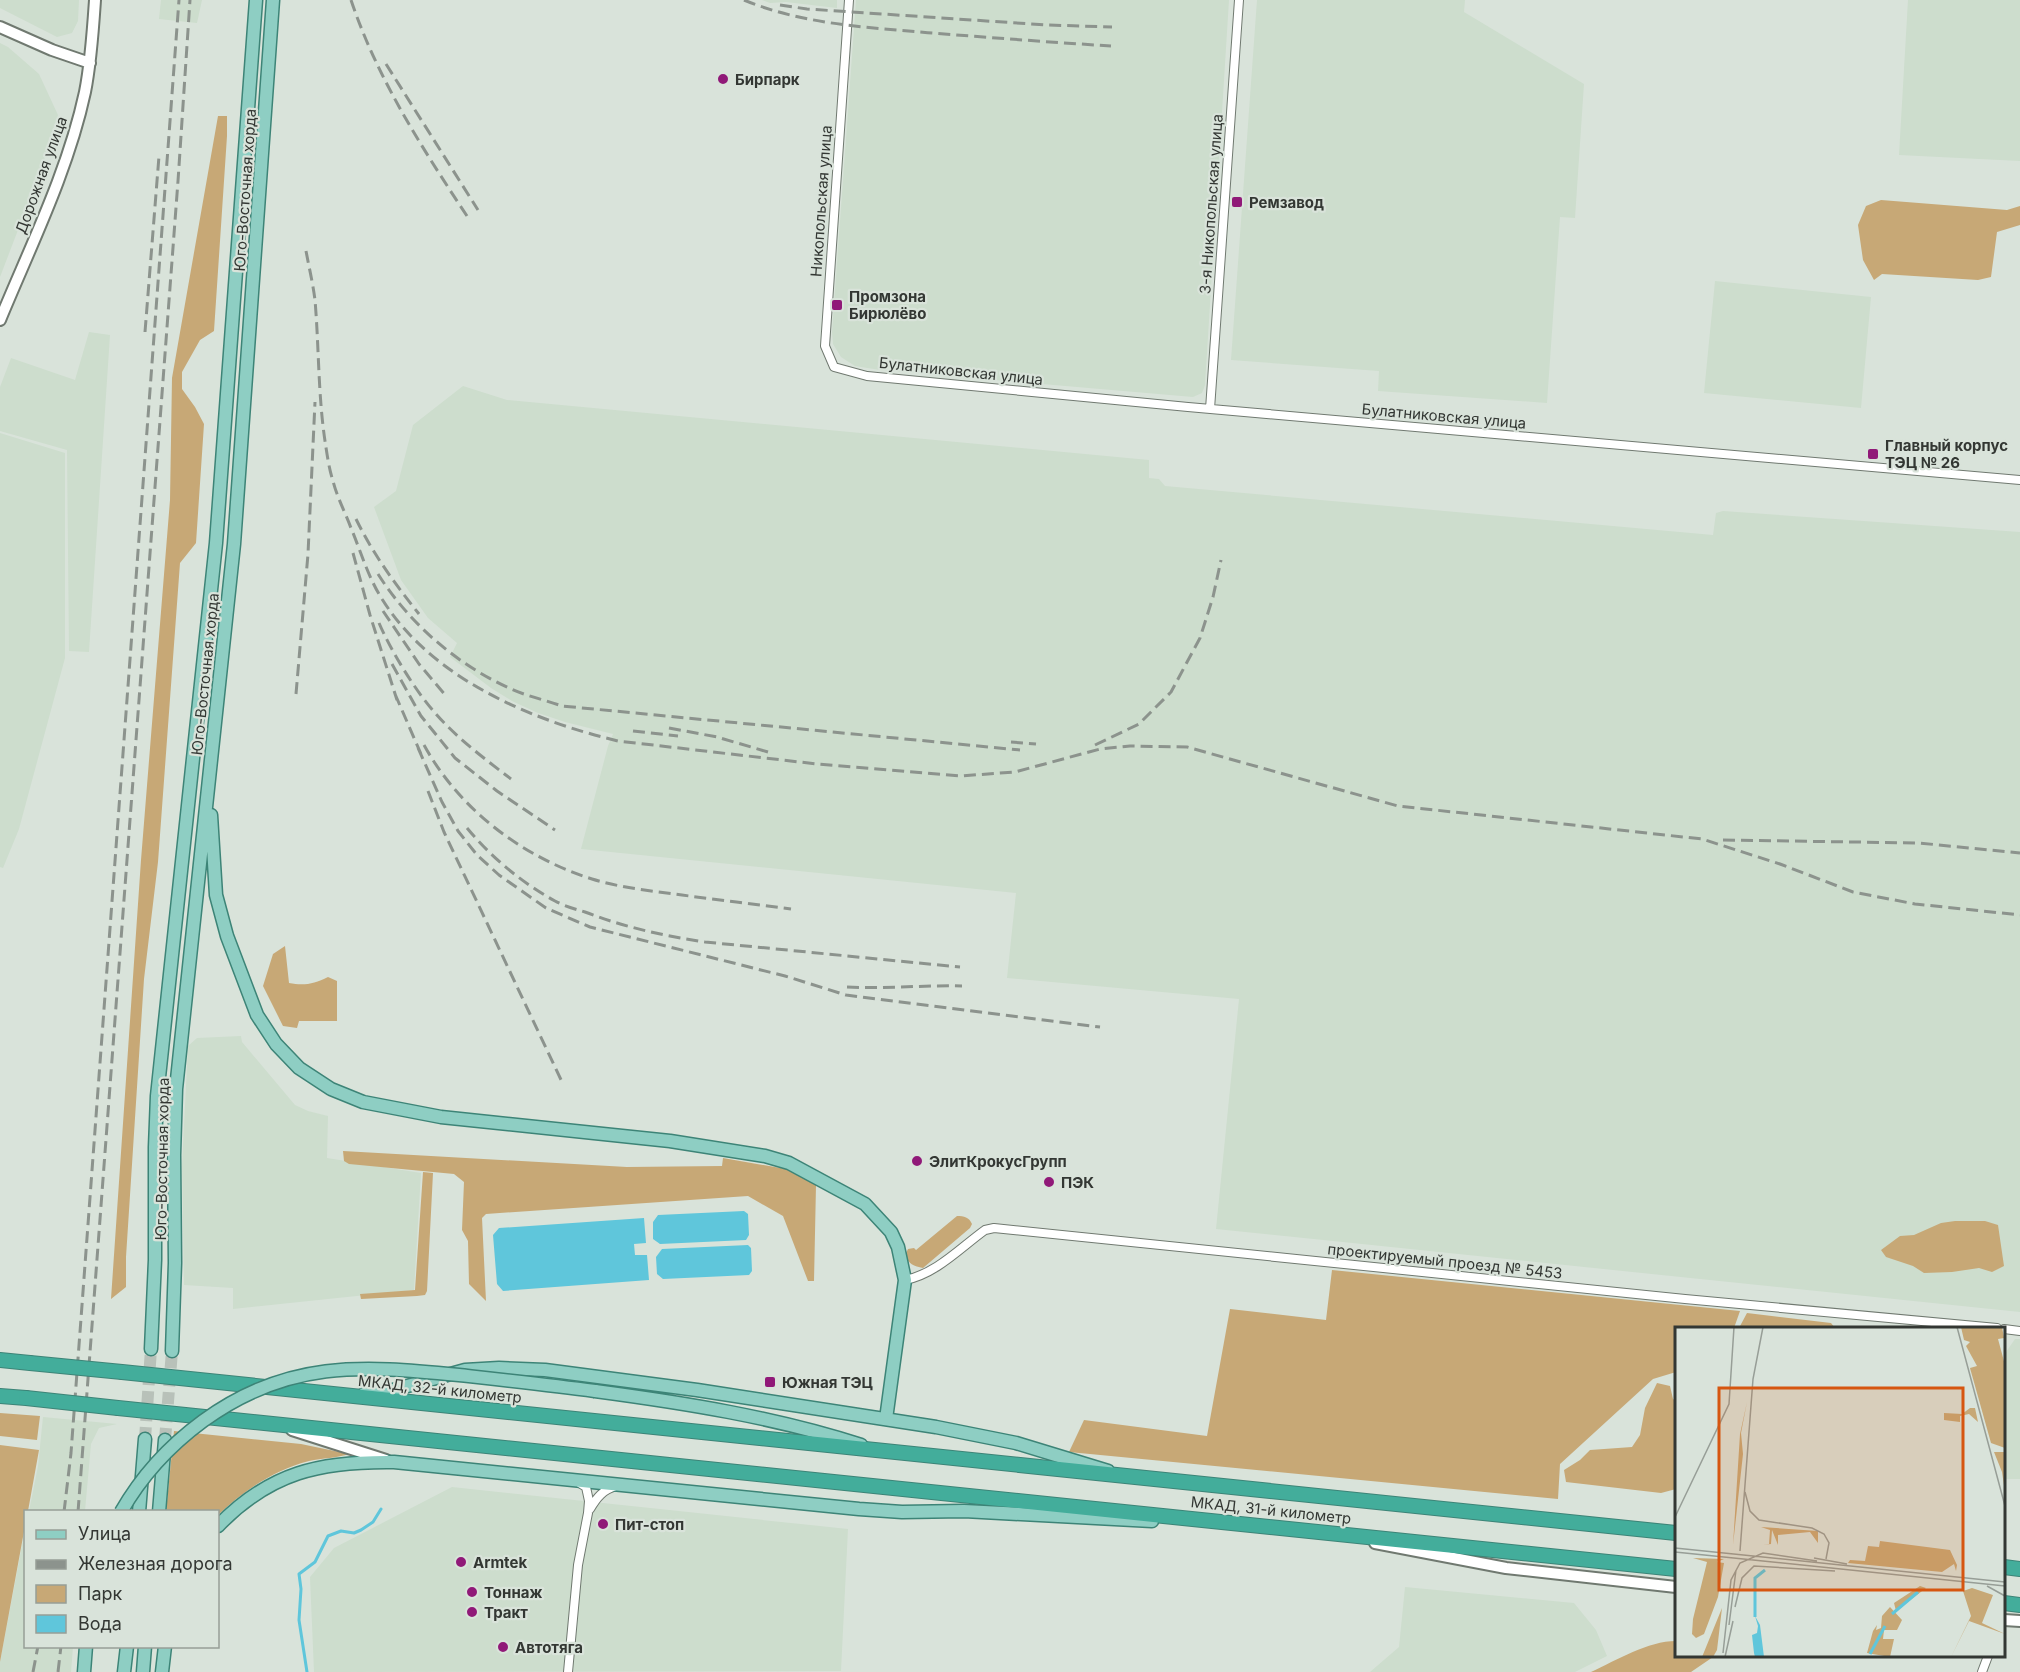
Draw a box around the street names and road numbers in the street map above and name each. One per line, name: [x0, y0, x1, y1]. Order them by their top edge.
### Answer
street label: Юго-Восточная хорда: [230, 108, 260, 272]
street label: 3-я Никопольская улица: [1195, 113, 1227, 295]
street label: Дорожная улица: [11, 114, 71, 236]
street label: Никопольская улица: [806, 125, 836, 277]
street label: Булатниковская улица: [878, 353, 1044, 389]
street label: Булатниковская улица: [1361, 399, 1527, 433]
street label: Юго-Восточная хорда: [187, 592, 223, 756]
street label: Юго-Восточная хорда: [151, 1077, 173, 1241]
street label: проектируемый проезд № 5453: [1327, 1239, 1563, 1283]
street label: МКАД, 32-й километр: [357, 1371, 523, 1407]
street label: МКАД, 31-й километр: [1190, 1492, 1352, 1528]

